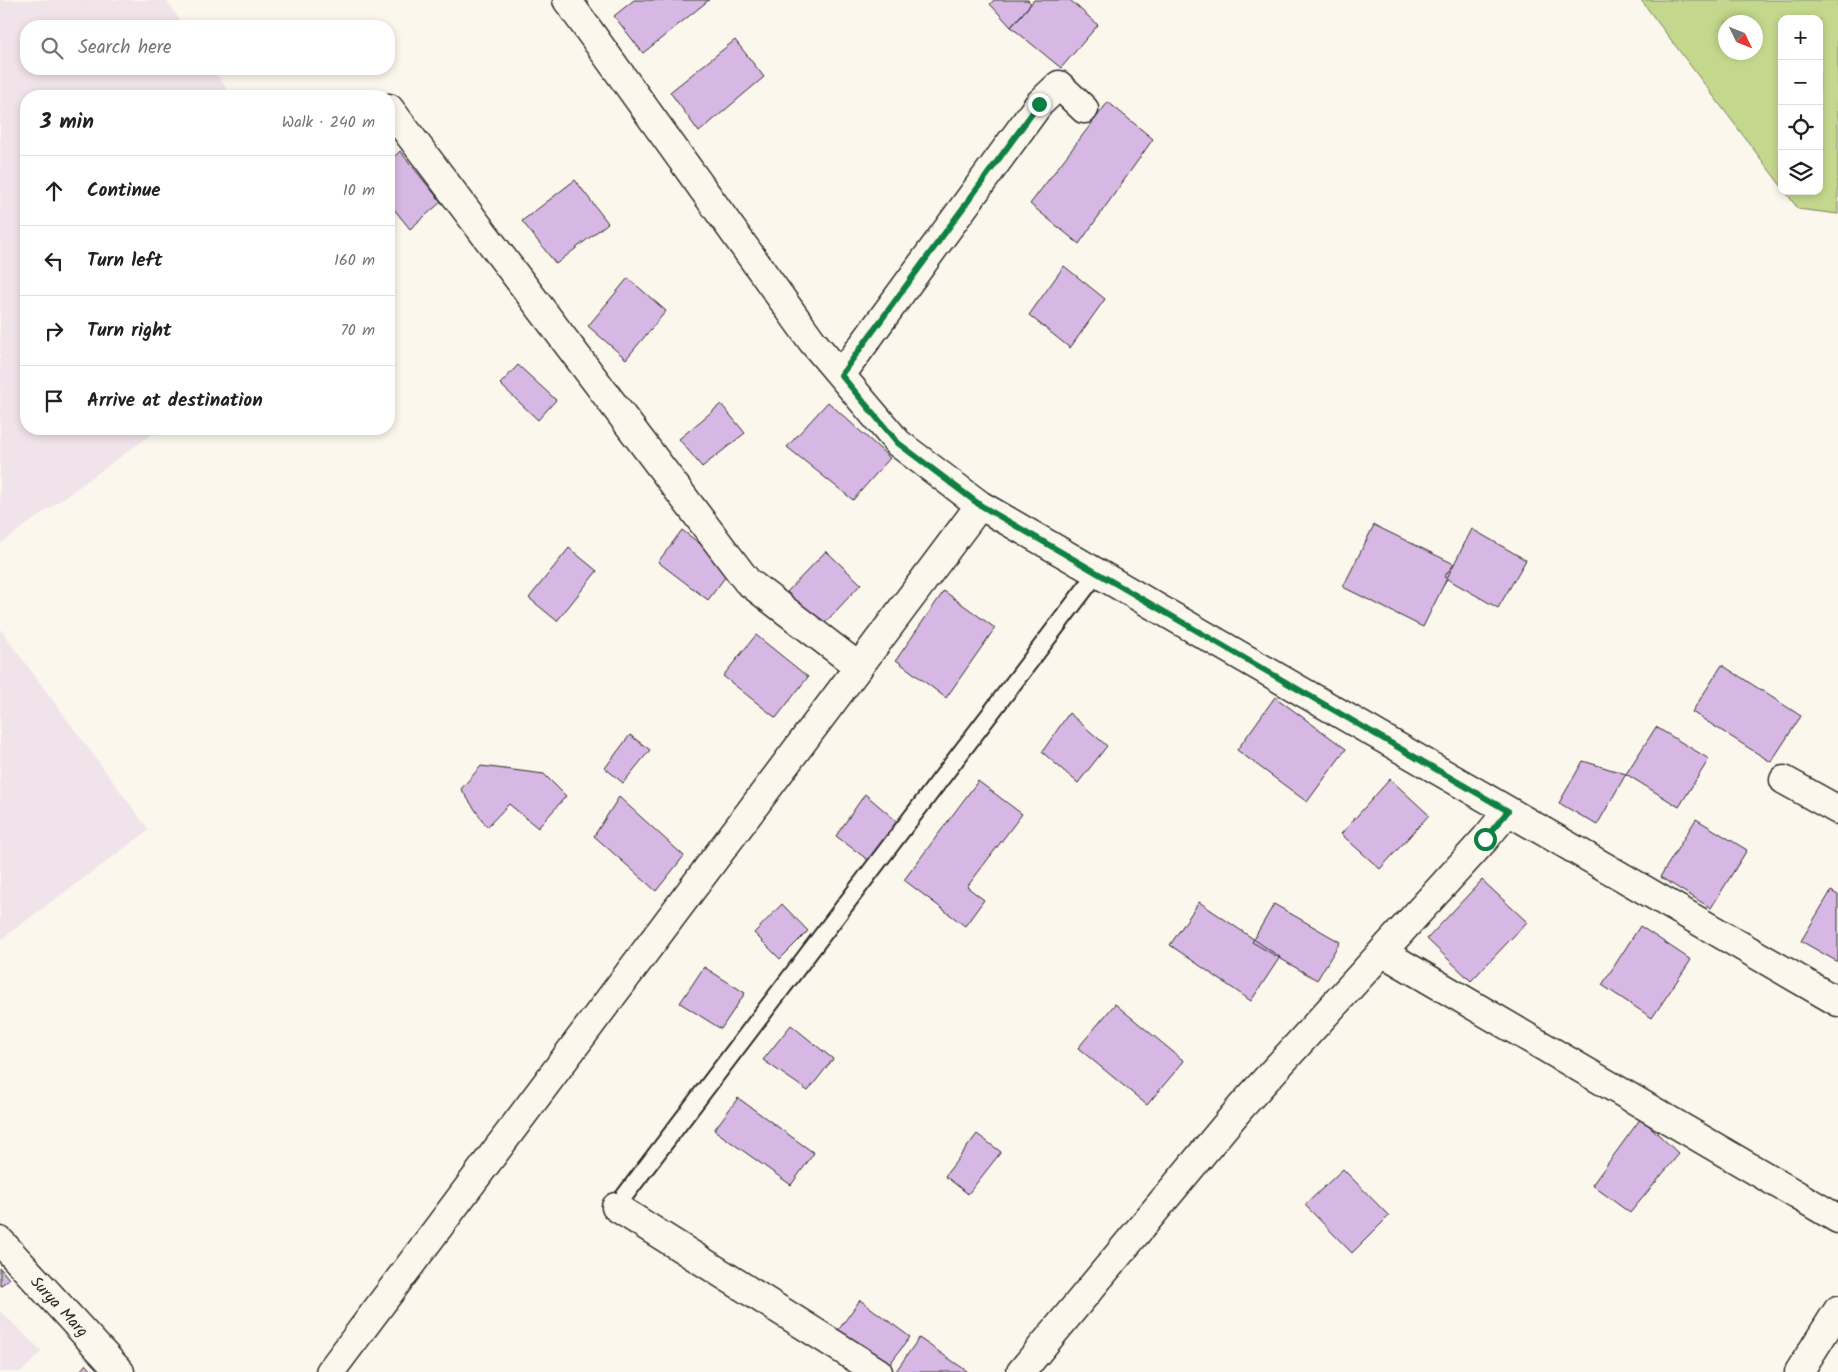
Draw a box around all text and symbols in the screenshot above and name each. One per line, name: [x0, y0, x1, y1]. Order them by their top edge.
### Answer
north arrow: [1718, 15, 1763, 60]
map controls: [1778, 15, 1823, 195]
button: +: [1778, 15, 1823, 60]
search box: [20, 20, 395, 75]
text: Search here: [78, 33, 172, 63]
icon: search: [38, 34, 66, 62]
button: −: [1778, 60, 1823, 105]
route end: [1028, 93, 1051, 116]
button: locate: [1778, 105, 1823, 150]
text: 3 min: [40, 106, 94, 139]
text: Walk · 240 m: [282, 110, 375, 135]
button: layers: [1778, 150, 1823, 195]
text: Continue: [87, 176, 160, 206]
icon: ahead: [40, 177, 68, 205]
text: 10 m: [343, 178, 375, 203]
text: Turn left: [87, 246, 162, 276]
icon: left: [40, 247, 68, 275]
text: 160 m: [334, 248, 375, 273]
text: Turn right: [87, 316, 172, 346]
icon: right: [40, 317, 68, 345]
text: 70 m: [340, 318, 375, 343]
text: Arrive at destination: [87, 386, 263, 416]
icon: arrive: [40, 387, 68, 415]
route start: [1474, 828, 1497, 851]
street label: Surya Marg: [24, 1271, 94, 1343]

